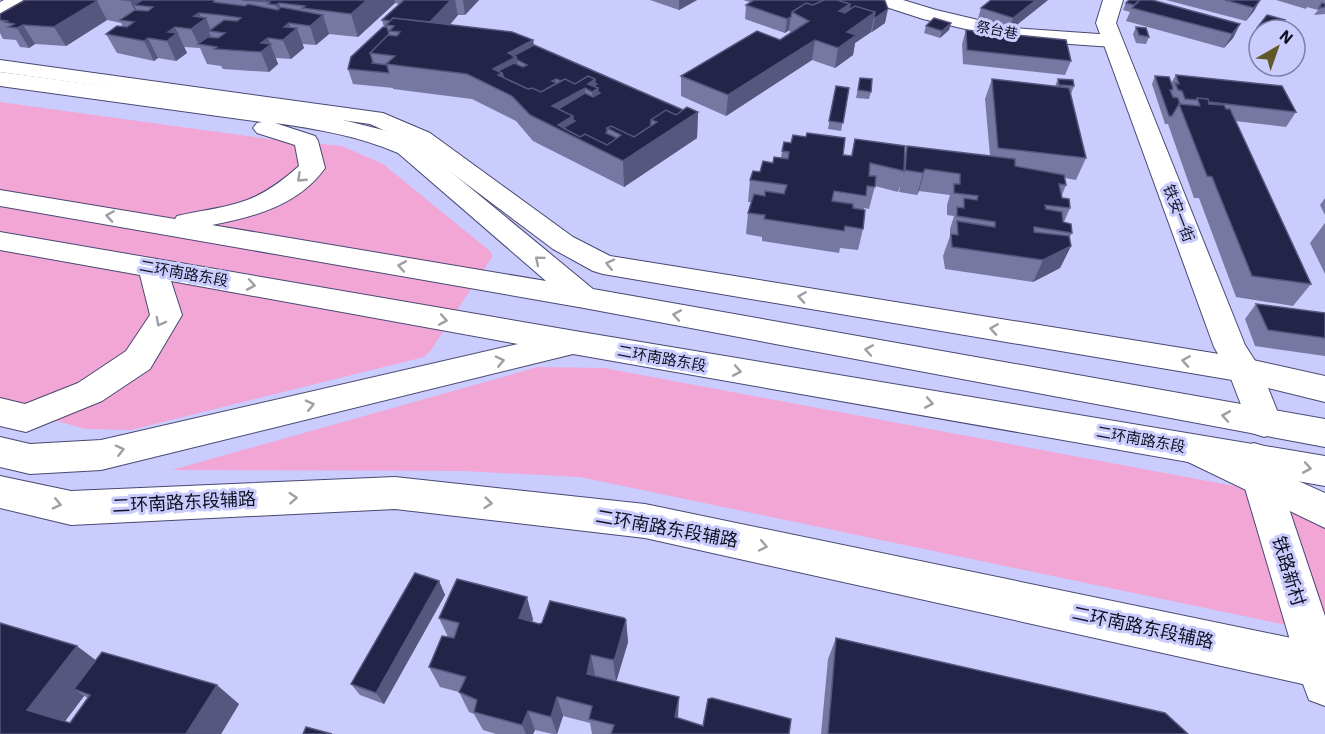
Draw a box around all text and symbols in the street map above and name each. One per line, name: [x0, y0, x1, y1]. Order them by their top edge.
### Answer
street label: 祭台巷: [975, 17, 1019, 43]
north arrow: [1247, 18, 1307, 78]
text: N: [1276, 25, 1298, 48]
one-way arrow: [297, 171, 308, 182]
street label: 铁安一街: [1159, 182, 1199, 244]
one-way arrow: [106, 210, 116, 223]
street label: 二环南路东段: [138, 256, 230, 290]
one-way arrow: [535, 256, 546, 267]
one-way arrow: [605, 258, 615, 271]
one-way arrow: [397, 260, 407, 273]
one-way arrow: [246, 278, 256, 291]
one-way arrow: [797, 291, 806, 303]
one-way arrow: [672, 309, 682, 322]
one-way arrow: [438, 313, 448, 325]
one-way arrow: [156, 316, 168, 327]
one-way arrow: [989, 323, 999, 335]
street label: 二环南路东段: [616, 341, 708, 375]
one-way arrow: [864, 344, 874, 357]
one-way arrow: [494, 355, 504, 368]
one-way arrow: [1182, 355, 1192, 368]
one-way arrow: [732, 364, 741, 376]
one-way arrow: [924, 396, 934, 409]
one-way arrow: [304, 399, 314, 412]
one-way arrow: [1221, 410, 1231, 423]
street label: 二环南路东段: [1095, 422, 1187, 456]
one-way arrow: [115, 445, 125, 458]
one-way arrow: [1302, 461, 1312, 474]
street label: 二环南路东段辅路: [111, 487, 257, 517]
one-way arrow: [289, 491, 298, 504]
one-way arrow: [483, 496, 492, 509]
one-way arrow: [52, 497, 62, 510]
street label: 二环南路东段辅路: [594, 504, 740, 552]
street label: 铁路新村: [1267, 533, 1311, 609]
one-way arrow: [758, 539, 768, 552]
street label: 二环南路东段辅路: [1070, 601, 1216, 653]

